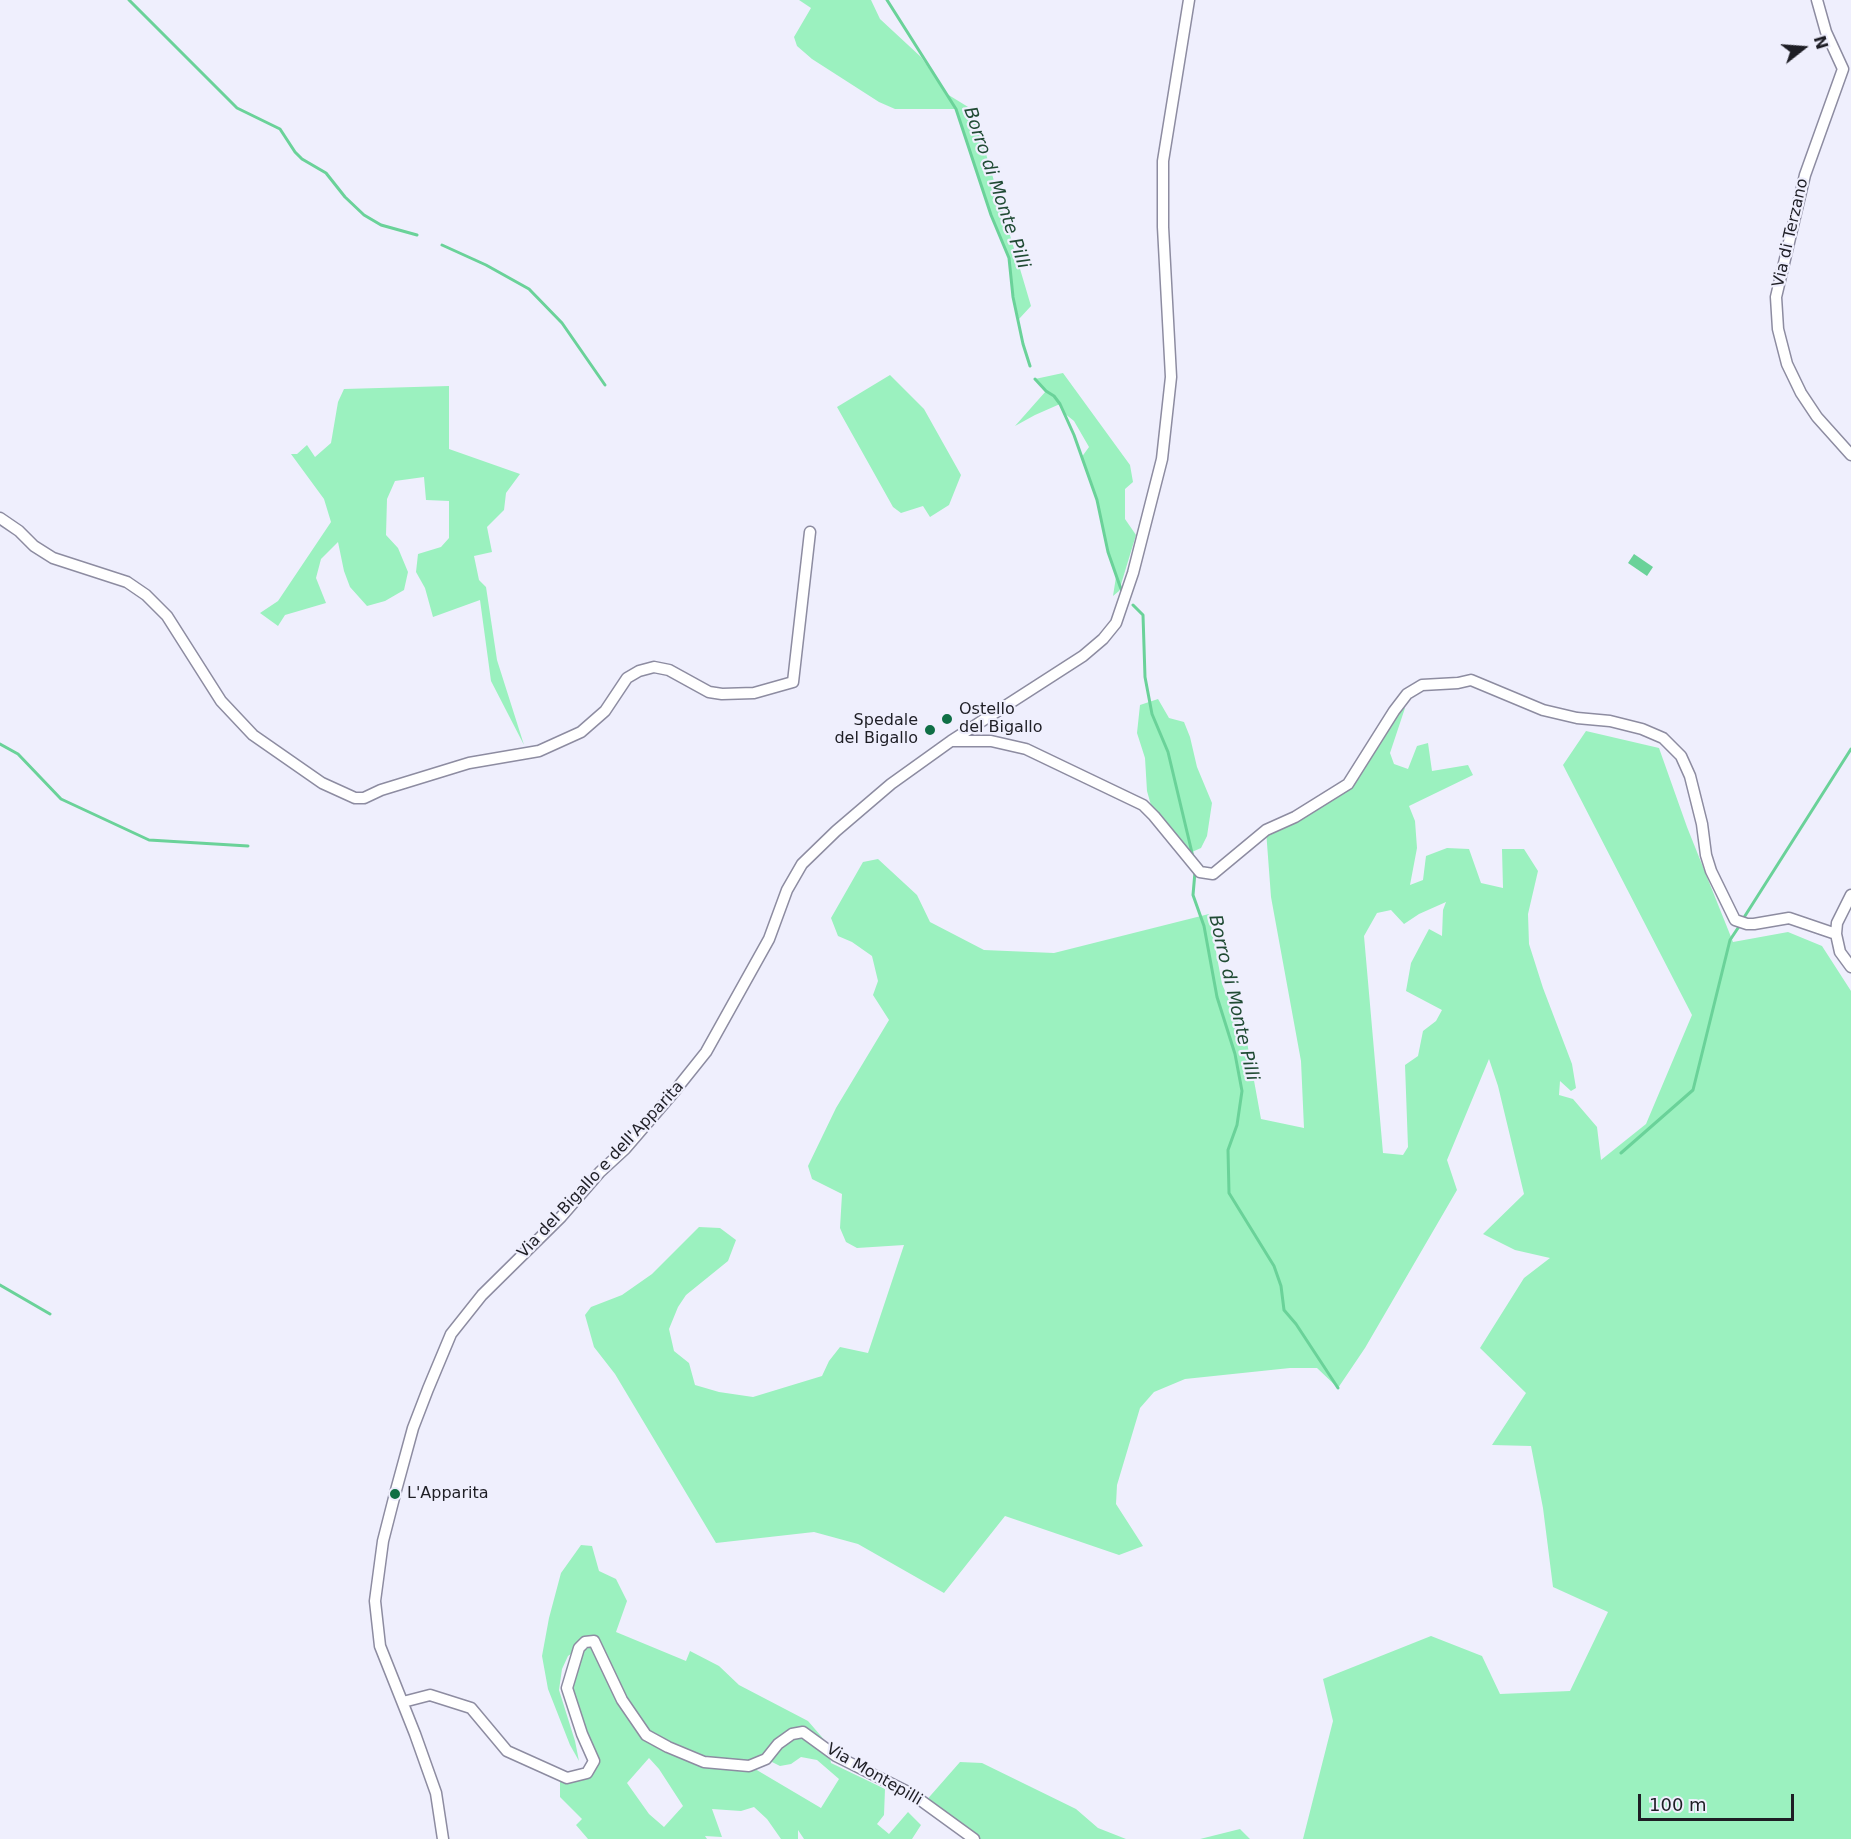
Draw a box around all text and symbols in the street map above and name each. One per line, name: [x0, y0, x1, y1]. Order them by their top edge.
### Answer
north arrow: [1773, 18, 1833, 78]
text: N: [1810, 33, 1832, 52]
water label: Borro di Monte Pilli: [958, 104, 1034, 272]
street label: Via di Terzano: [1769, 177, 1813, 289]
place label: Ostello del Bigallo: [959, 700, 1043, 738]
place label: Spedale del Bigallo: [834, 711, 918, 749]
marker: Ostello del Bigallo: [940, 712, 954, 726]
marker: Spedale del Bigallo: [923, 723, 937, 737]
water label: Borro di Monte Pilli: [1203, 913, 1263, 1083]
street label: Via del Bigallo e dell'Apparita: [514, 1078, 688, 1262]
place label: L'Apparita: [407, 1484, 488, 1504]
marker: L'Apparita: [388, 1487, 402, 1501]
street label: Via Montepilli: [823, 1740, 925, 1810]
scale bar: [1641, 1782, 1797, 1820]
text: 100 m: [1649, 1794, 1707, 1815]

